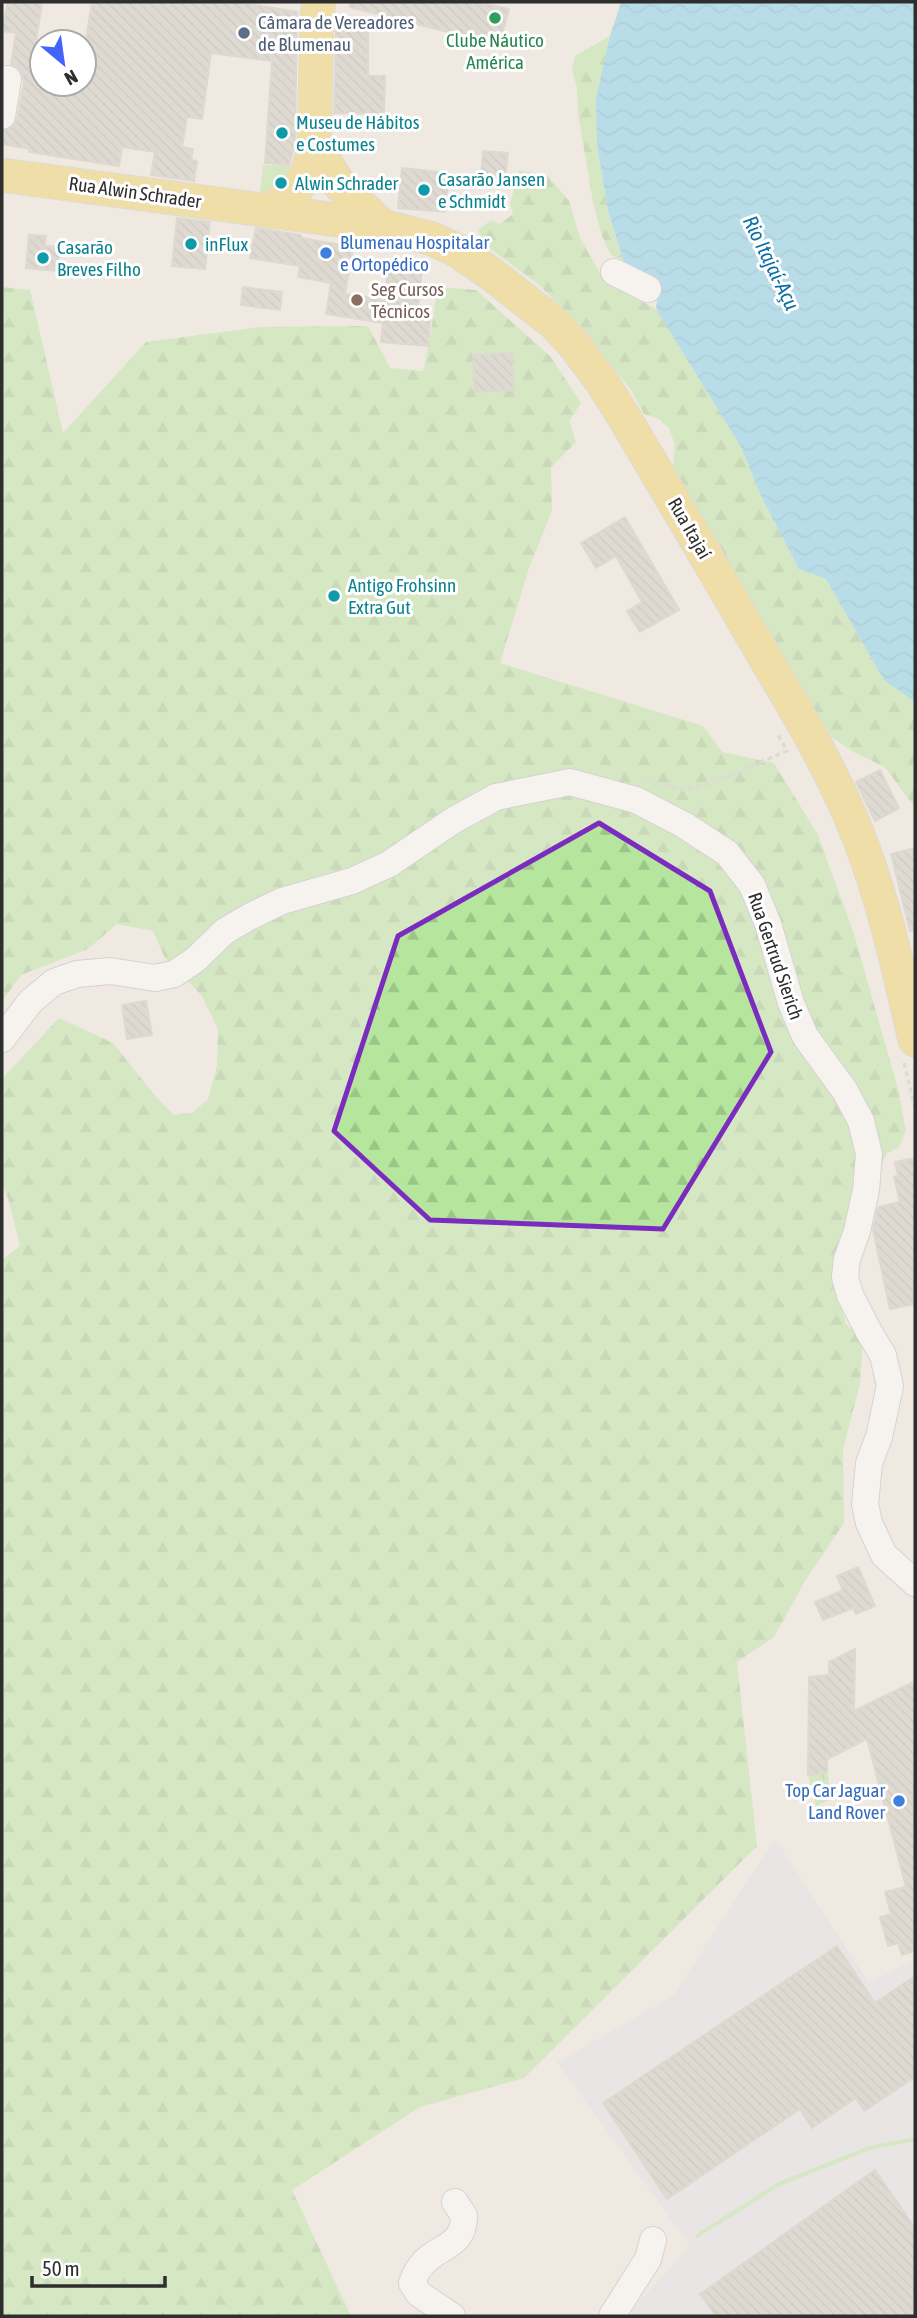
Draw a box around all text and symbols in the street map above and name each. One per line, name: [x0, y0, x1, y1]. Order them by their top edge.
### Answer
marker: Clube Náutico América: [487, 10, 503, 26]
place label: Câmara de Vereadores de Blumenau: [258, 11, 414, 55]
marker: Câmara de Vereadores de Blumenau: [236, 25, 252, 41]
north arrow: [28, 28, 98, 98]
place label: Clube Náutico América: [446, 29, 544, 73]
text: N: [61, 66, 81, 90]
place label: Museu de Hábitos e Costumes: [296, 111, 420, 155]
marker: Museu de Hábitos e Costumes: [274, 125, 290, 141]
place label: Casarão Jansen e Schmidt: [438, 168, 545, 212]
street label: Rua Alwin Schrader: [67, 172, 203, 212]
place label: Alwin Schrader: [295, 172, 399, 194]
marker: Alwin Schrader: [273, 175, 289, 191]
marker: Casarão Jansen e Schmidt: [416, 182, 432, 198]
water label: Rio Itajaí-Açu: [739, 211, 805, 314]
place label: Blumenau Hospitalar e Ortopédico: [340, 231, 490, 275]
place label: inFlux: [205, 233, 248, 255]
place label: Casarão Breves Filho: [57, 236, 141, 280]
marker: inFlux: [183, 236, 199, 252]
marker: Blumenau Hospitalar e Ortopédico: [318, 245, 334, 261]
marker: Casarão Breves Filho: [35, 250, 51, 266]
place label: Seg Cursos Técnicos: [371, 278, 444, 322]
marker: Seg Cursos Técnicos: [349, 292, 365, 308]
street label: Rua Itajaí: [664, 494, 716, 562]
place label: Antigo Frohsinn Extra Gut: [348, 574, 456, 618]
marker: Antigo Frohsinn Extra Gut: [326, 588, 342, 604]
street label: Rua Gertrud Sierich: [744, 889, 808, 1023]
place label: Top Car Jaguar Land Rover: [785, 1779, 885, 1823]
marker: Top Car Jaguar Land Rover: [891, 1793, 907, 1809]
scale bar: [32, 2244, 164, 2288]
text: 50 m: [42, 2256, 80, 2280]

